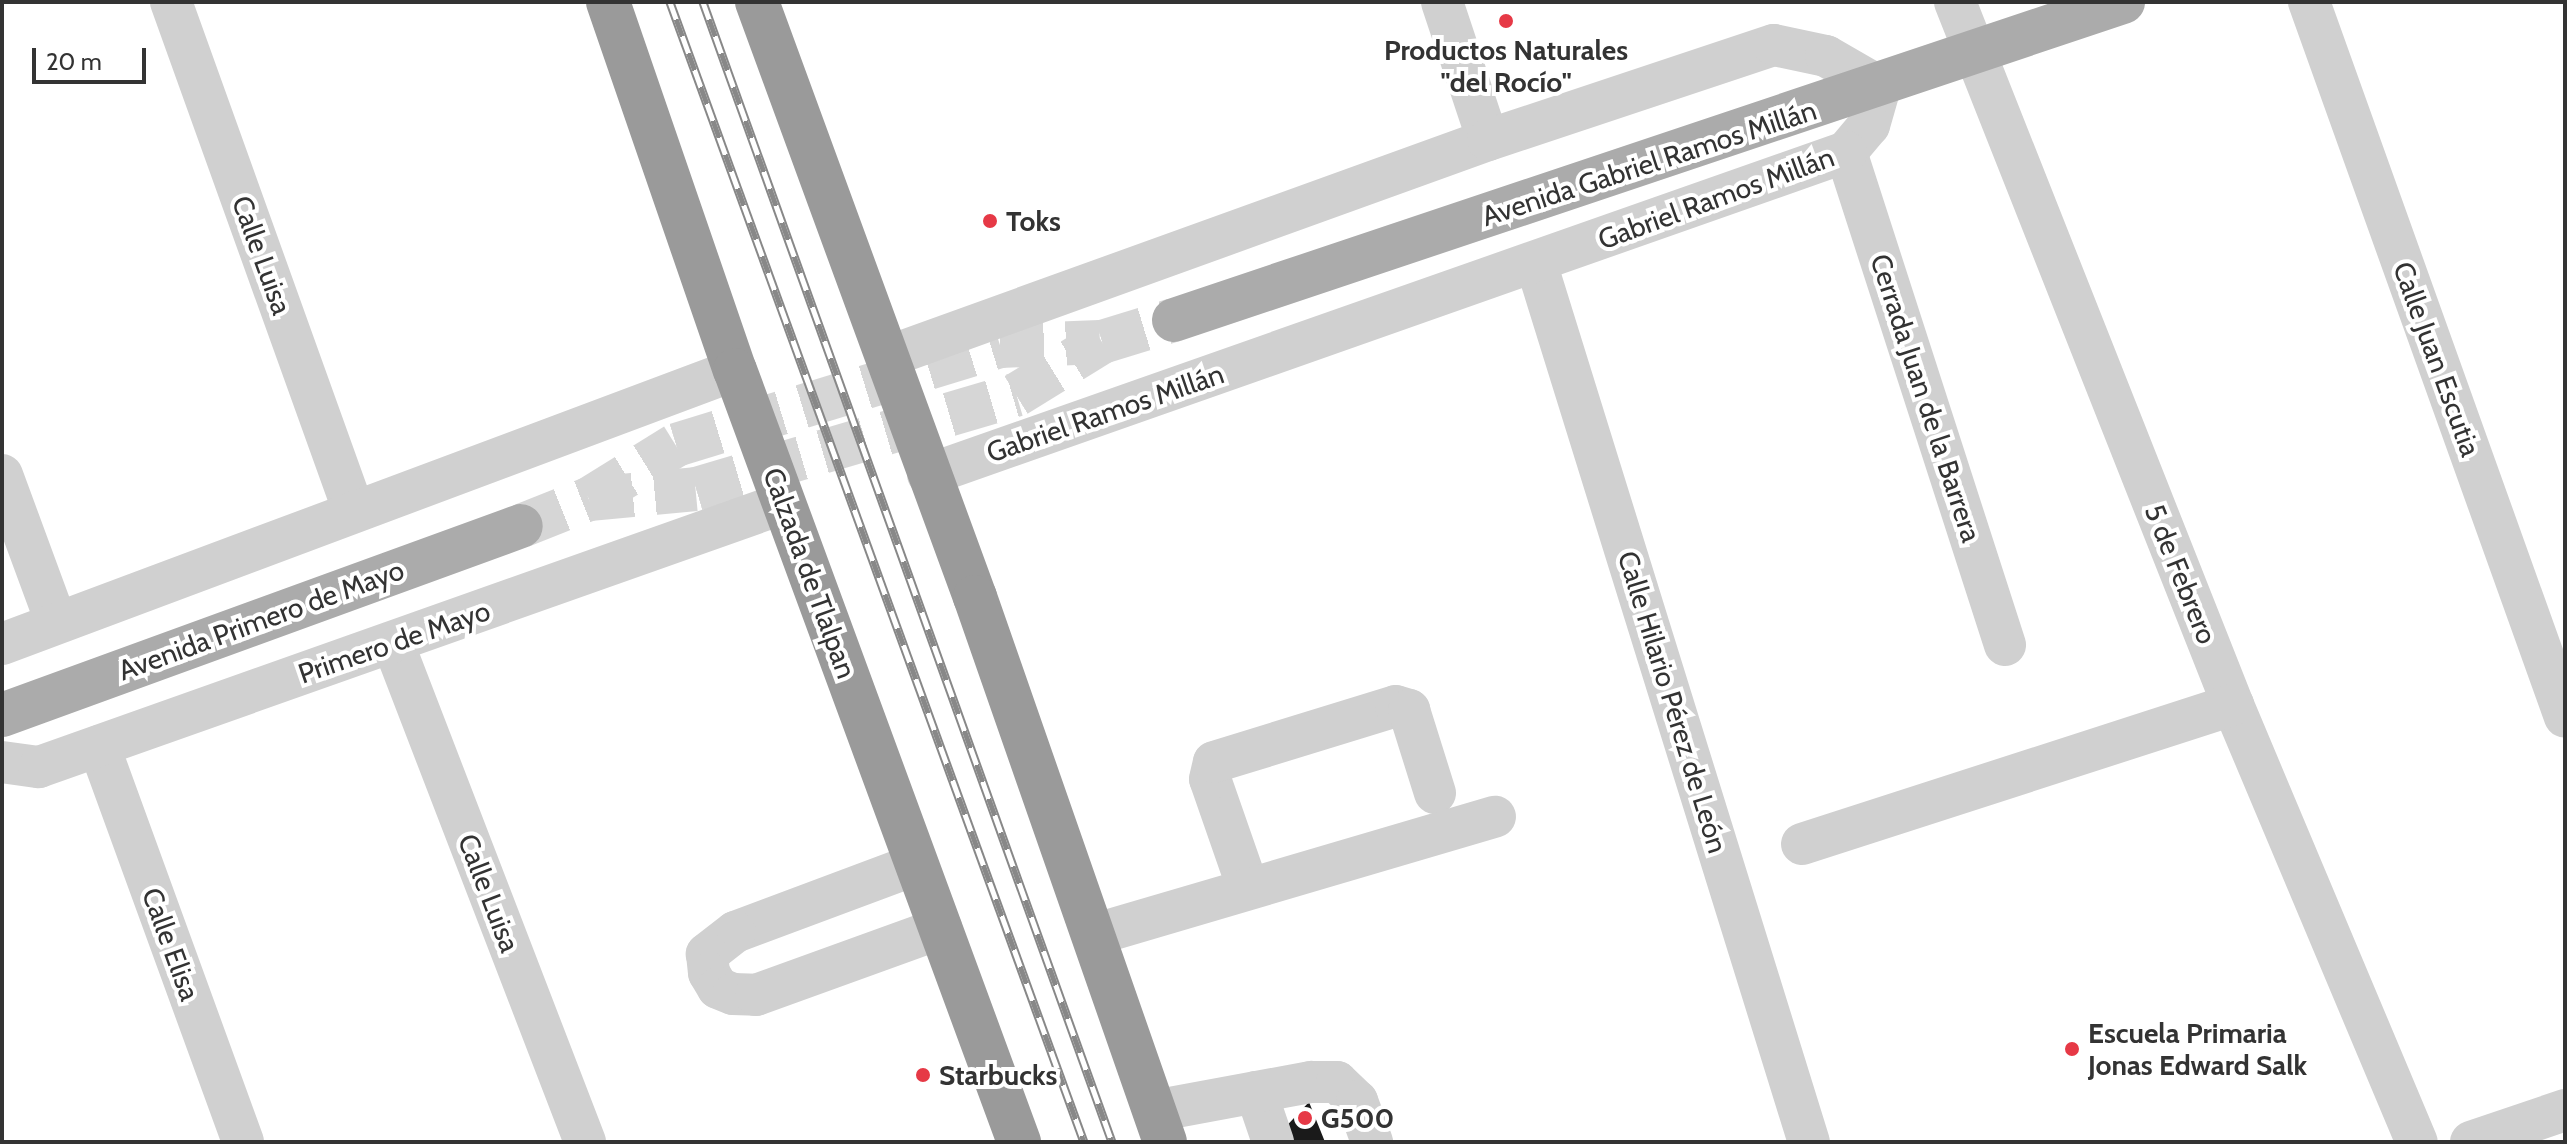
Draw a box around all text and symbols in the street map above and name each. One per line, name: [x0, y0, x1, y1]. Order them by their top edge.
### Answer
marker: Productos Naturales "del Rocío": [1497, 12, 1515, 30]
scale bar: [36, 32, 150, 82]
place label: Productos Naturales "del Rocío": [1384, 33, 1628, 99]
text: 20 m: [46, 47, 102, 76]
street label: Avenida Gabriel Ramos Millán: [1478, 93, 1820, 233]
street label: Gabriel Ramos Millán: [1593, 140, 1839, 256]
street label: Calle Luisa: [225, 191, 299, 319]
place label: Toks: [1006, 204, 1061, 238]
marker: Toks: [981, 212, 999, 230]
street label: Cerrada Juan de la Barrera: [1864, 250, 1988, 546]
street label: Calle Juan Escutia: [2386, 257, 2488, 461]
street label: Gabriel Ramos Millán: [982, 357, 1228, 469]
street label: Calzada de Tlalpan: [756, 463, 864, 683]
street label: 5 de Febrero: [2138, 499, 2224, 649]
street label: Calle Hilario Pérez de León: [1611, 547, 1735, 857]
street label: Avenida Primero de Mayo: [114, 553, 408, 687]
street label: Primero de Mayo: [294, 593, 494, 691]
street label: Calle Luisa: [451, 829, 527, 957]
street label: Calle Elisa: [135, 883, 207, 1005]
place label: Escuela Primaria Jonas Edward Salk: [2088, 1016, 2307, 1082]
marker: Escuela Primaria Jonas Edward Salk: [2063, 1040, 2081, 1058]
place label: Starbucks: [939, 1058, 1057, 1092]
marker: Starbucks: [914, 1066, 932, 1084]
place label: G500: [1321, 1101, 1394, 1135]
marker: G500: [1296, 1109, 1314, 1127]

